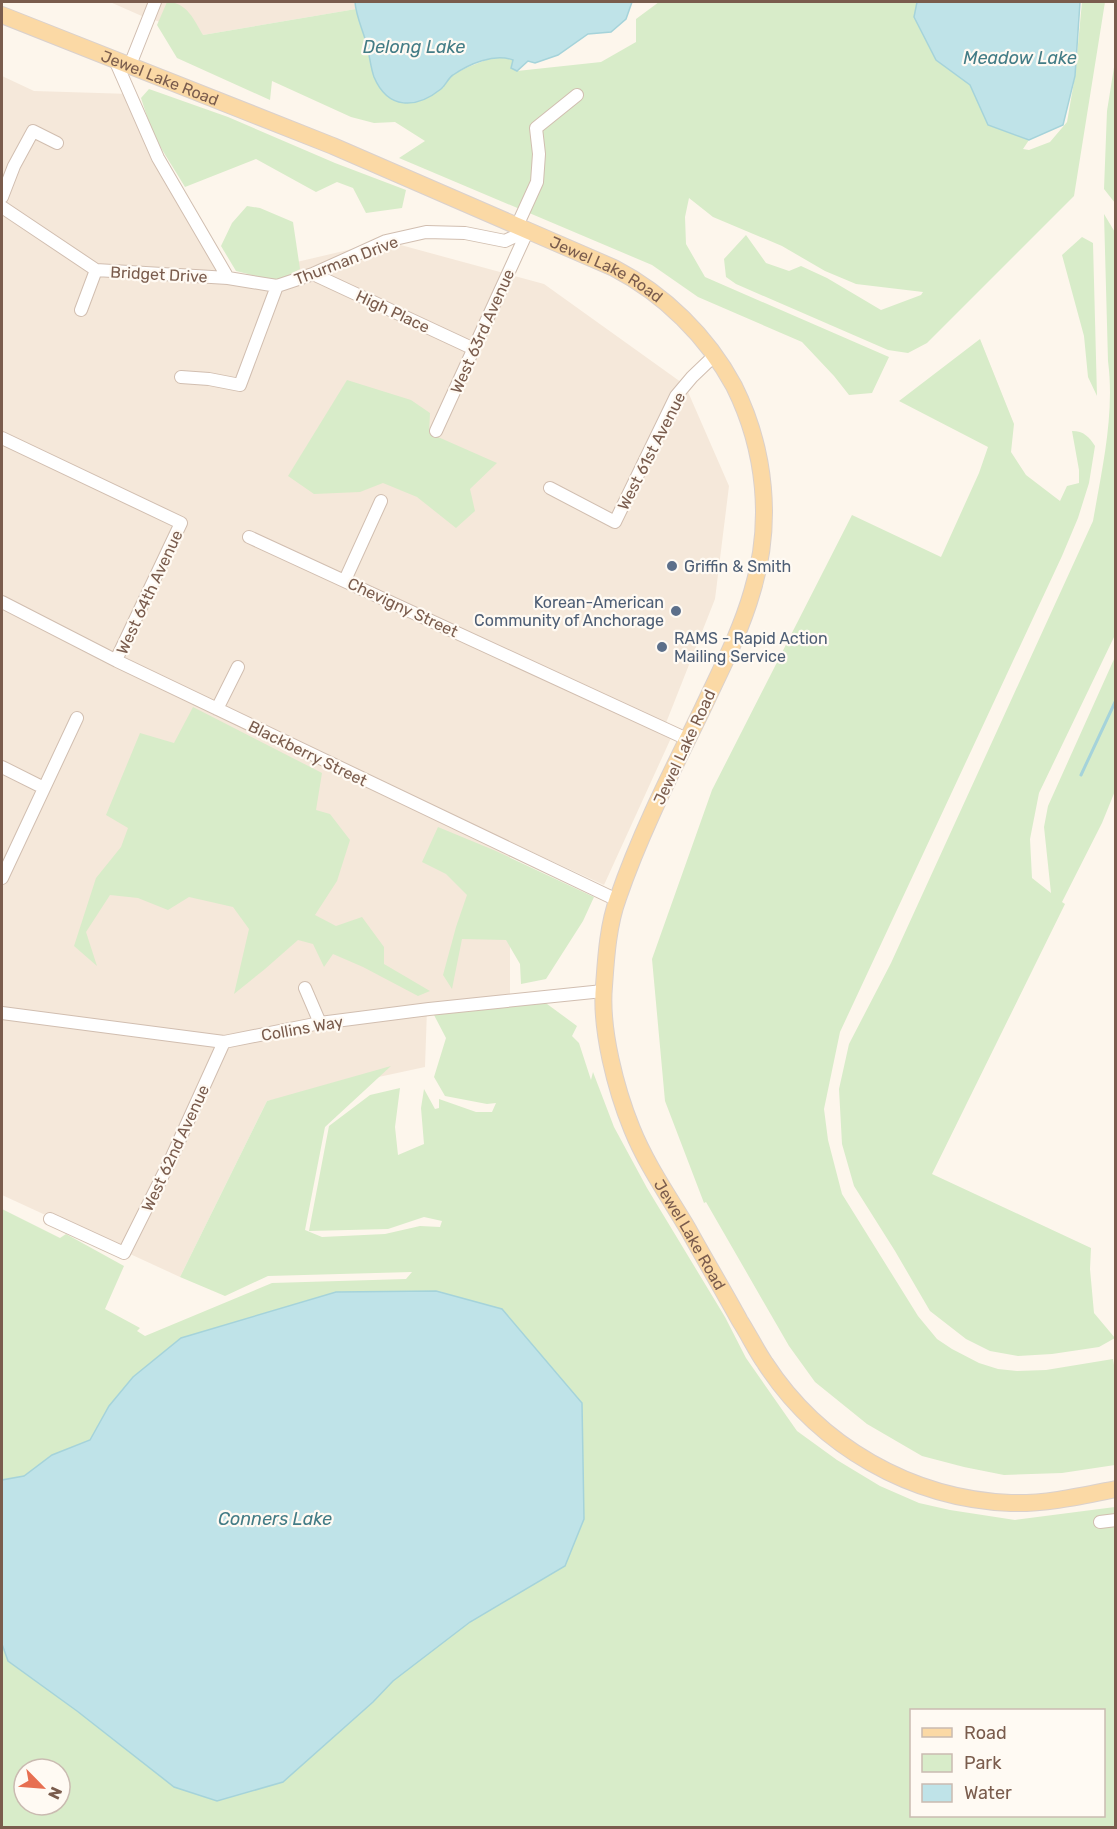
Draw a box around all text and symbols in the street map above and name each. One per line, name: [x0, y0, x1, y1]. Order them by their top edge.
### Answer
water label: Delong Lake: [363, 36, 465, 58]
street label: Jewel Lake Road: [98, 46, 221, 110]
water label: Meadow Lake: [963, 47, 1077, 69]
street label: Thurman Drive: [292, 232, 401, 289]
street label: Jewel Lake Road: [547, 232, 666, 307]
street label: Bridget Drive: [110, 262, 208, 287]
street label: West 63rd Avenue: [447, 266, 518, 396]
street label: High Place: [353, 286, 433, 337]
street label: West 61st Avenue: [614, 389, 689, 513]
street label: West 64th Avenue: [112, 527, 187, 657]
place label: Griffin & Smith: [684, 557, 791, 576]
marker: Griffin & Smith: [665, 559, 679, 573]
street label: Chevigny Street: [345, 574, 461, 641]
place label: Korean-American Community of Anchorage: [474, 593, 664, 630]
marker: Korean-American Community of Anchorage: [669, 604, 683, 618]
place label: RAMS - Rapid Action Mailing Service: [674, 629, 828, 666]
marker: RAMS - Rapid Action Mailing Service: [655, 640, 669, 654]
street label: Jewel Lake Road: [649, 687, 719, 808]
street label: Blackberry Street: [245, 716, 370, 790]
street label: Collins Way: [260, 1012, 345, 1045]
street label: West 62nd Avenue: [138, 1082, 213, 1215]
street label: Jewel Lake Road: [650, 1176, 729, 1293]
water label: Conners Lake: [218, 1508, 332, 1530]
legend: [910, 1709, 1105, 1817]
text: Road: [964, 1722, 1007, 1744]
text: Park: [964, 1752, 1002, 1774]
north arrow: [12, 1757, 72, 1817]
text: Water: [964, 1782, 1012, 1804]
text: N: [44, 1784, 66, 1802]

